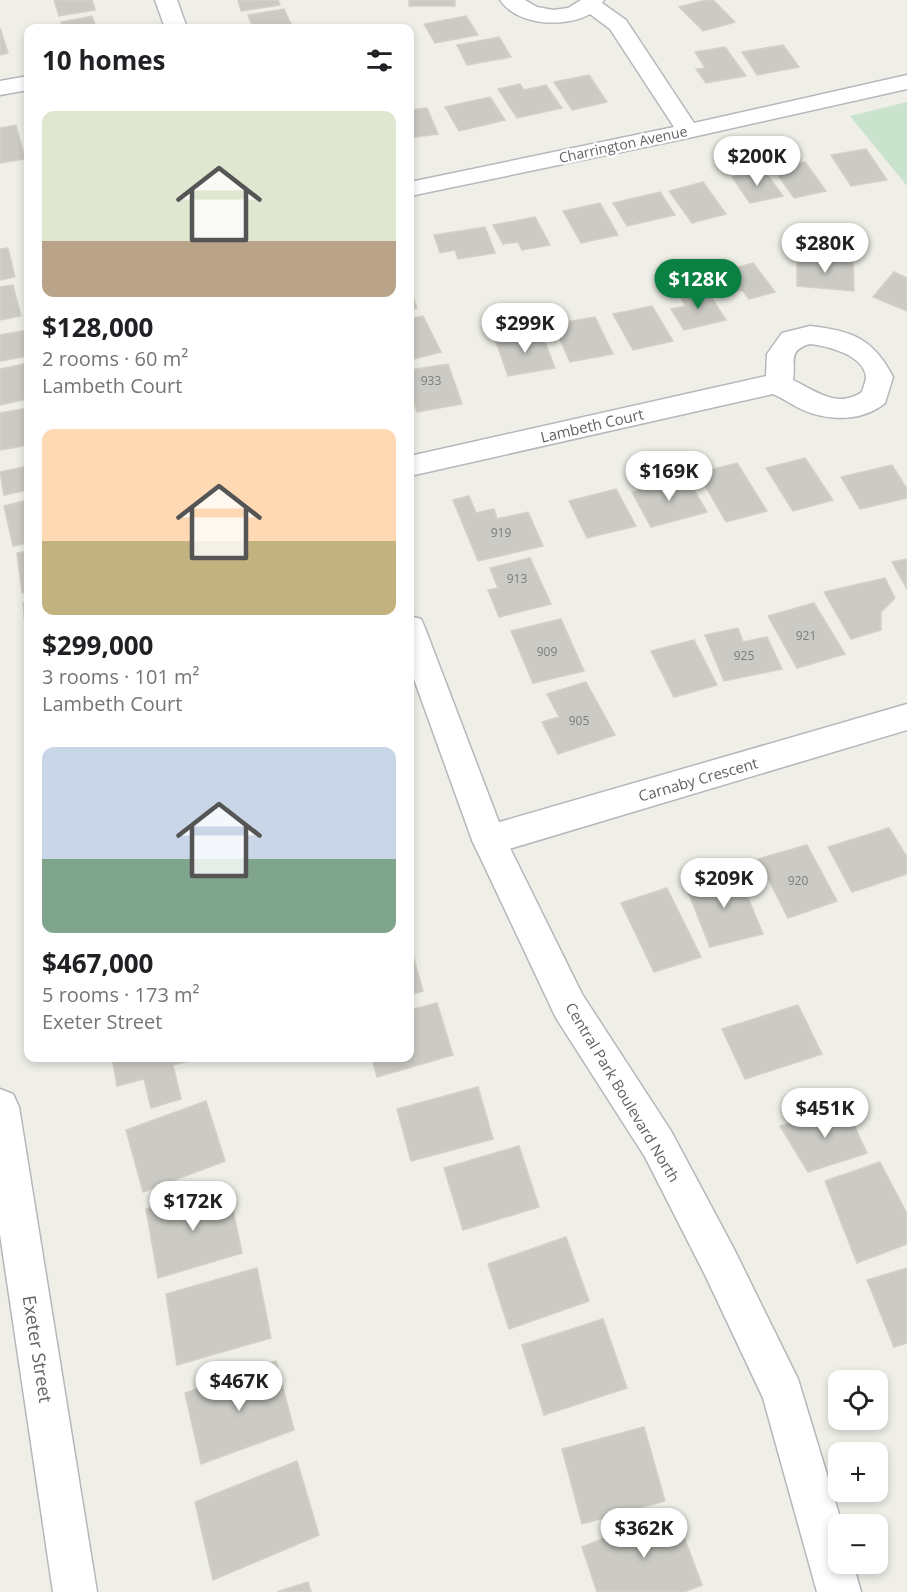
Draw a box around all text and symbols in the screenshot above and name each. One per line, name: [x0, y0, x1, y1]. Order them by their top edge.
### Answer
text: 10 homes: [42, 42, 166, 78]
icon: filters: [363, 44, 396, 77]
street label: Charrington Avenue: [557, 121, 689, 167]
pin: $200K: [715, 136, 799, 187]
text: $200K: [727, 142, 787, 169]
icon: home: [165, 150, 273, 258]
pin: $280K: [783, 223, 867, 274]
text: $280K: [795, 229, 855, 256]
pin: $128K: [656, 259, 740, 310]
text: $128K: [668, 265, 728, 292]
pin: $299K: [483, 303, 567, 354]
text: $128,000: [42, 309, 153, 345]
text: $299K: [495, 309, 555, 336]
text: 2 rooms · 60 m²: [42, 345, 188, 372]
text: Lambeth Court: [42, 372, 182, 399]
house number: 933: [421, 372, 441, 389]
street label: Lambeth Court: [538, 403, 646, 447]
pin: $169K: [627, 451, 711, 502]
text: $169K: [639, 457, 699, 484]
icon: home: [165, 468, 273, 576]
house number: 919: [491, 524, 511, 541]
house number: 913: [507, 570, 527, 587]
text: $299,000: [42, 627, 153, 663]
house number: 921: [796, 627, 816, 644]
house number: 909: [537, 643, 557, 660]
house number: 925: [734, 647, 754, 664]
text: 3 rooms · 101 m²: [42, 663, 200, 690]
text: Lambeth Court: [42, 690, 182, 717]
house number: 905: [569, 712, 589, 729]
street label: Carnaby Crescent: [636, 752, 760, 806]
icon: home: [165, 786, 273, 894]
pin: $209K: [682, 858, 766, 909]
text: $209K: [694, 864, 754, 891]
house number: 920: [788, 872, 808, 889]
text: $467,000: [42, 945, 153, 981]
text: 5 rooms · 173 m²: [42, 981, 200, 1008]
street label: Central Park Boulevard North: [561, 999, 685, 1185]
text: Exeter Street: [42, 1008, 162, 1035]
pin: $451K: [783, 1088, 867, 1139]
text: $451K: [795, 1094, 855, 1121]
pin: $172K: [151, 1181, 235, 1232]
text: $172K: [163, 1187, 223, 1214]
street label: Exeter Street: [18, 1294, 58, 1404]
pin: $467K: [197, 1361, 281, 1412]
text: $467K: [209, 1367, 269, 1394]
map controls: [828, 1370, 888, 1574]
button: locate: [828, 1370, 888, 1430]
button: +: [828, 1442, 888, 1502]
pin: $362K: [602, 1508, 686, 1559]
text: $362K: [614, 1514, 674, 1541]
button: −: [828, 1514, 888, 1574]

